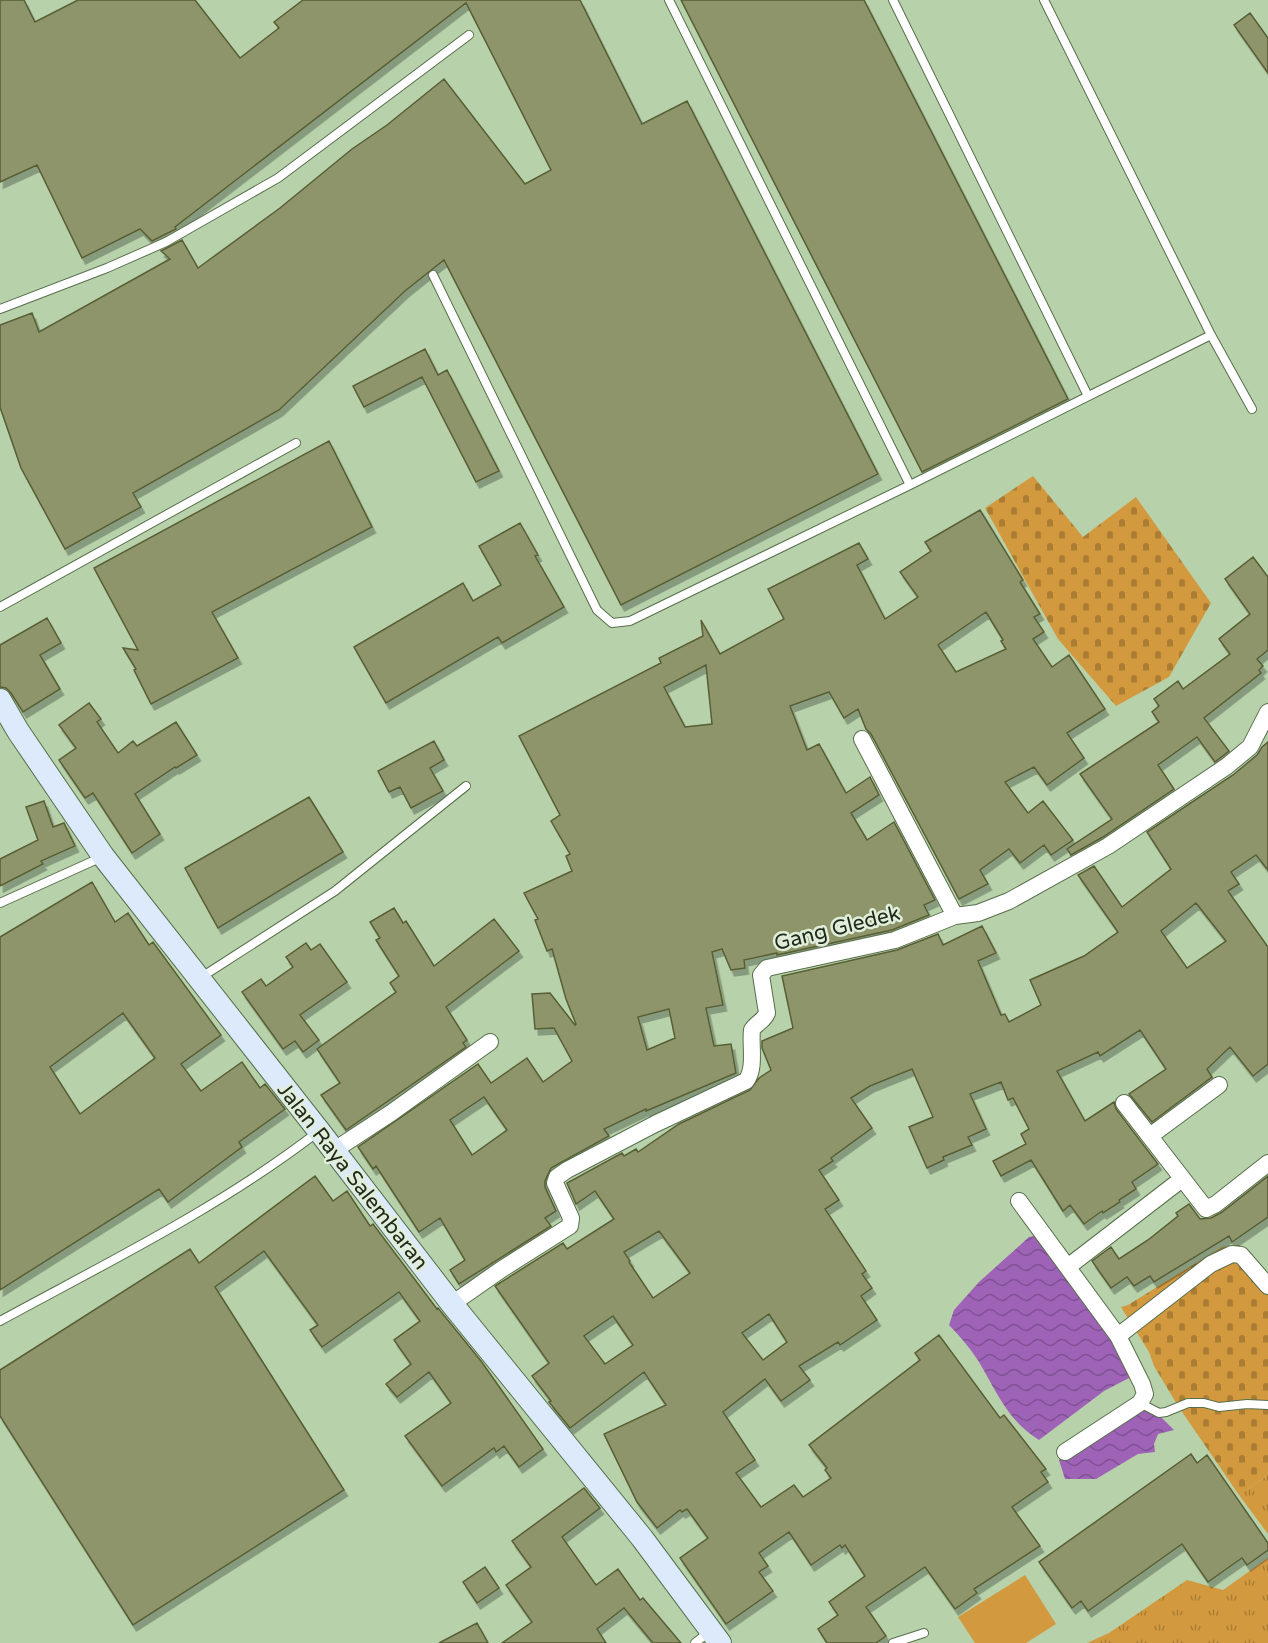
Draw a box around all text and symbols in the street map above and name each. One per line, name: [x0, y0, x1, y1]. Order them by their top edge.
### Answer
street label: Gang Gledek: [772, 901, 903, 956]
street label: Jalan Raya Salembaran: [272, 1078, 433, 1275]

